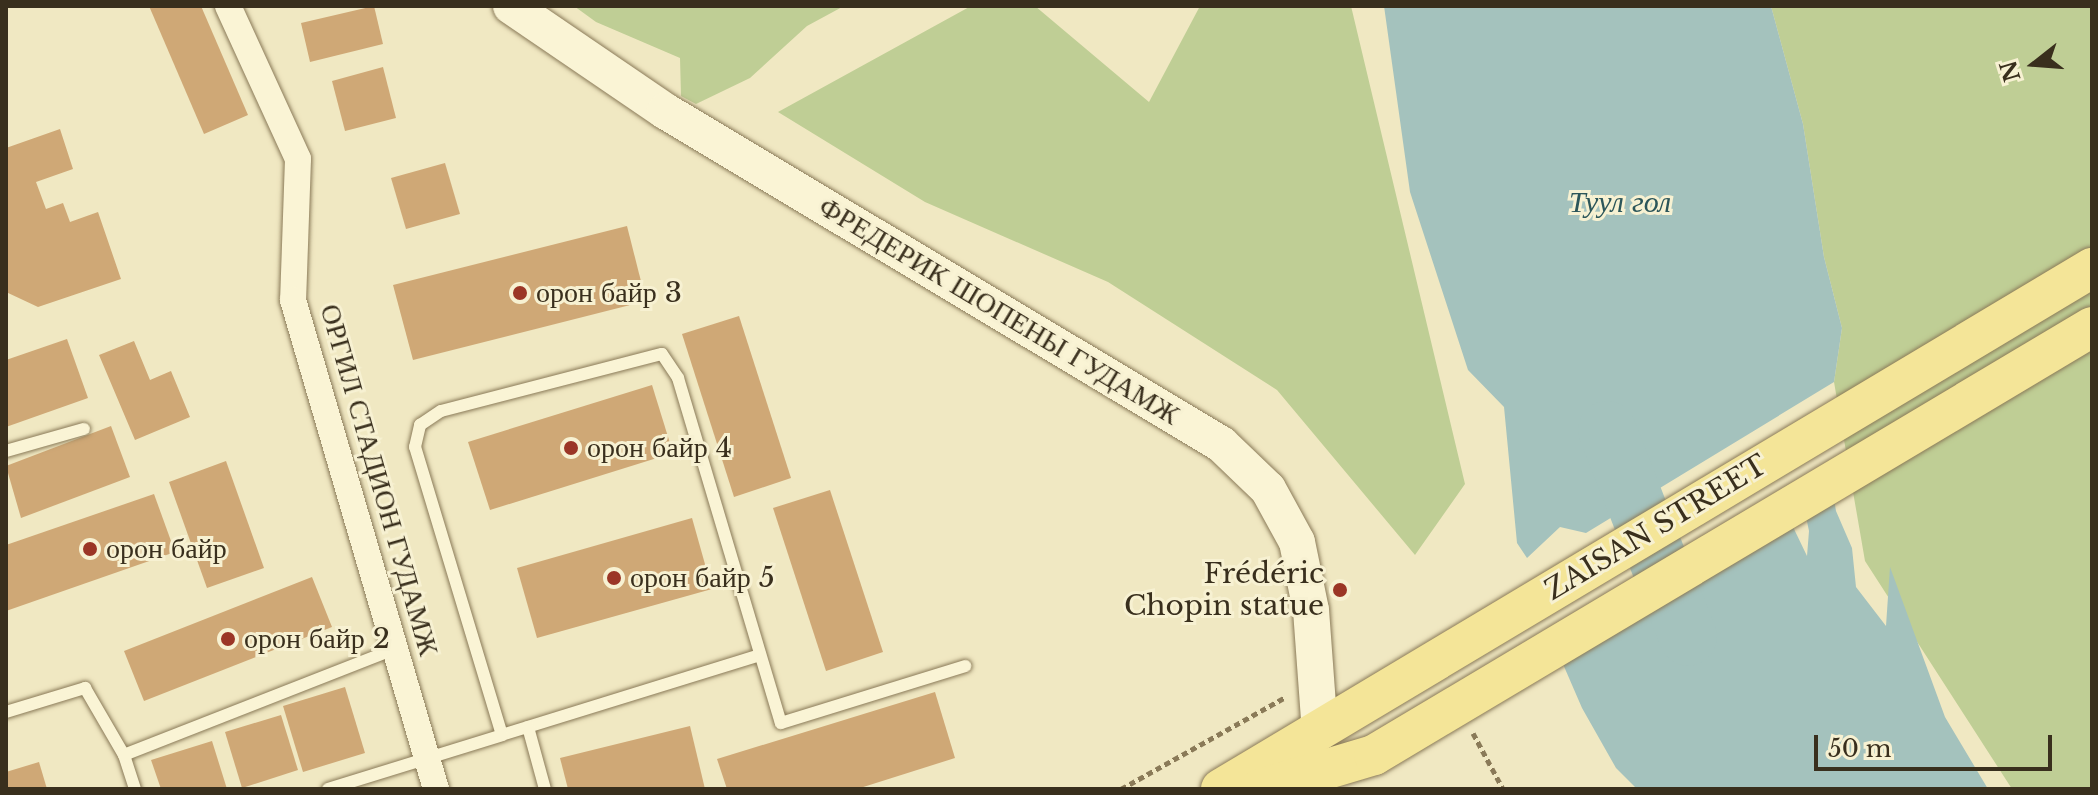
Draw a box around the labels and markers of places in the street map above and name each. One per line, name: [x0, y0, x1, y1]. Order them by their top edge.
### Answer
place label: орон байр 3: [536, 276, 682, 310]
marker: орон байр 3: [511, 284, 529, 302]
place label: орон байр 4: [587, 431, 732, 465]
marker: орон байр 4: [562, 439, 580, 457]
place label: орон байр: [106, 532, 227, 566]
marker: орон байр: [81, 540, 99, 558]
place label: Frédéric Chopin statue: [1124, 557, 1324, 623]
place label: орон байр 5: [630, 561, 775, 595]
marker: орон байр 5: [605, 569, 623, 587]
marker: Frédéric Chopin statue: [1331, 581, 1349, 599]
place label: орон байр 2: [244, 622, 390, 656]
marker: орон байр 2: [219, 630, 237, 648]

